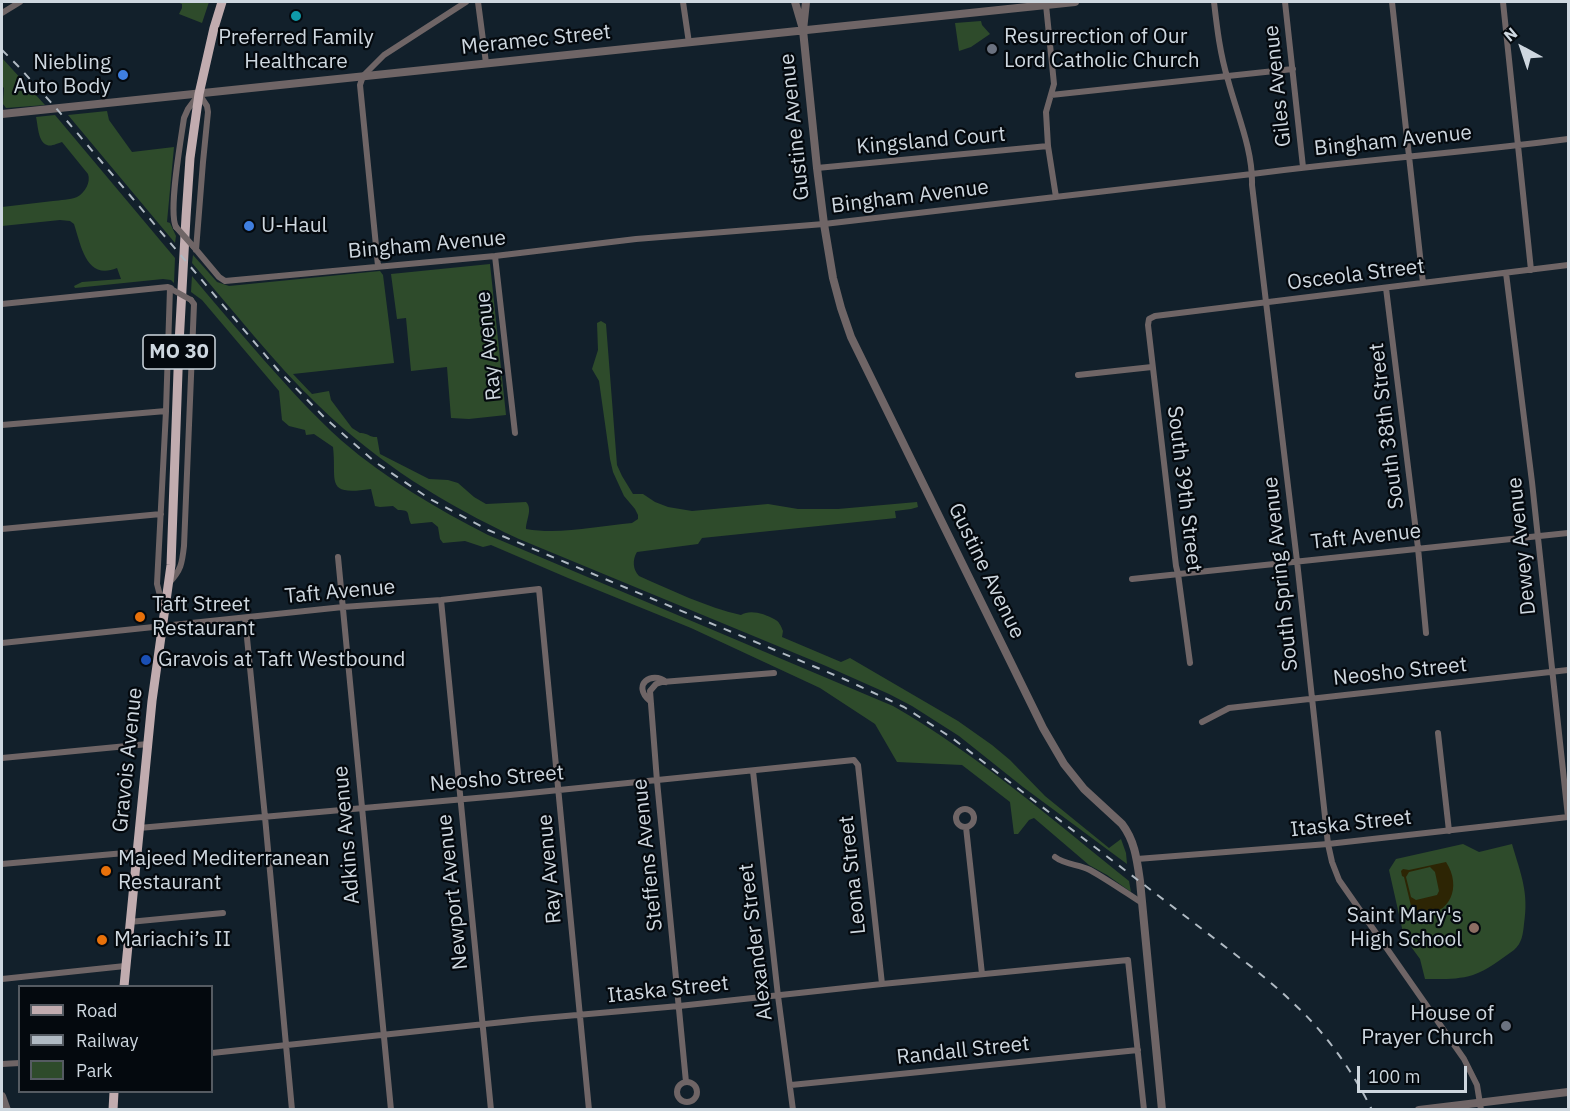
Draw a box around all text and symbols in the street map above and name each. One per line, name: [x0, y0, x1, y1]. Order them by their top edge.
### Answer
marker: Preferred Family Healthcare: [289, 9, 303, 23]
north arrow: [1492, 18, 1552, 78]
street label: Meramec Street: [460, 20, 612, 60]
text: N: [1500, 23, 1521, 46]
place label: Resurrection of Our Lord Catholic Church: [1004, 24, 1200, 74]
street label: Giles Avenue: [1259, 24, 1297, 148]
place label: Preferred Family Healthcare: [218, 25, 374, 75]
marker: Resurrection of Our Lord Catholic Church: [985, 42, 999, 56]
place label: Niebling Auto Body: [13, 50, 111, 100]
street label: Gustine Avenue: [775, 52, 815, 202]
marker: Niebling Auto Body: [116, 68, 130, 82]
street label: Bingham Avenue: [1313, 120, 1473, 162]
street label: Kingsland Court: [855, 122, 1007, 160]
street label: Bingham Avenue: [830, 175, 990, 219]
place label: U-Haul: [261, 213, 327, 239]
marker: U-Haul: [242, 219, 256, 233]
street label: Bingham Avenue: [347, 226, 507, 264]
street label: Osceola Street: [1286, 254, 1426, 296]
street label: Ray Avenue: [471, 290, 507, 402]
road number: MO 30: [143, 335, 215, 369]
street label: South 38th Street: [1364, 341, 1410, 511]
street label: South 39th Street: [1161, 404, 1207, 574]
street label: South Spring Avenue: [1258, 475, 1304, 673]
street label: Dewey Avenue: [1502, 476, 1542, 616]
street label: Gustine Avenue: [942, 499, 1030, 643]
street label: Taft Avenue: [1309, 519, 1423, 555]
street label: Taft Avenue: [284, 575, 396, 609]
place label: Taft Street Restaurant: [152, 592, 255, 642]
marker: Taft Street Restaurant: [133, 610, 147, 624]
place label: Gravois at Taft Westbound: [158, 647, 405, 673]
street label: Neosho Street: [1332, 652, 1468, 692]
marker: Gravois at Taft Westbound: [139, 653, 153, 667]
street label: Gravois Avenue: [108, 686, 148, 834]
street label: Neosho Street: [429, 761, 565, 797]
street label: Adkins Avenue: [328, 765, 366, 905]
street label: Steffens Avenue: [627, 777, 669, 933]
street label: Itaska Street: [1289, 805, 1413, 843]
street label: Newport Avenue: [432, 813, 474, 971]
street label: Ray Avenue: [533, 813, 567, 925]
street label: Leona Street: [834, 814, 872, 936]
place label: Majeed Mediterranean Restaurant: [118, 846, 330, 896]
street label: Alexander Street: [734, 862, 778, 1022]
marker: Majeed Mediterranean Restaurant: [99, 864, 113, 878]
place label: Saint Mary's High School: [1347, 903, 1462, 953]
marker: Saint Mary's High School: [1467, 921, 1481, 935]
place label: Mariachi’s II: [114, 927, 231, 953]
marker: Mariachi’s II: [95, 933, 109, 947]
street label: Itaska Street: [606, 971, 730, 1009]
legend: [18, 985, 213, 1093]
text: Road: [76, 999, 117, 1022]
place label: House of Prayer Church: [1361, 1001, 1494, 1051]
marker: House of Prayer Church: [1499, 1019, 1513, 1033]
text: Railway: [76, 1029, 138, 1052]
street label: Randall Street: [895, 1031, 1031, 1071]
scale bar: [1360, 1054, 1470, 1092]
text: Park: [76, 1059, 112, 1082]
text: 100 m: [1368, 1065, 1420, 1088]

